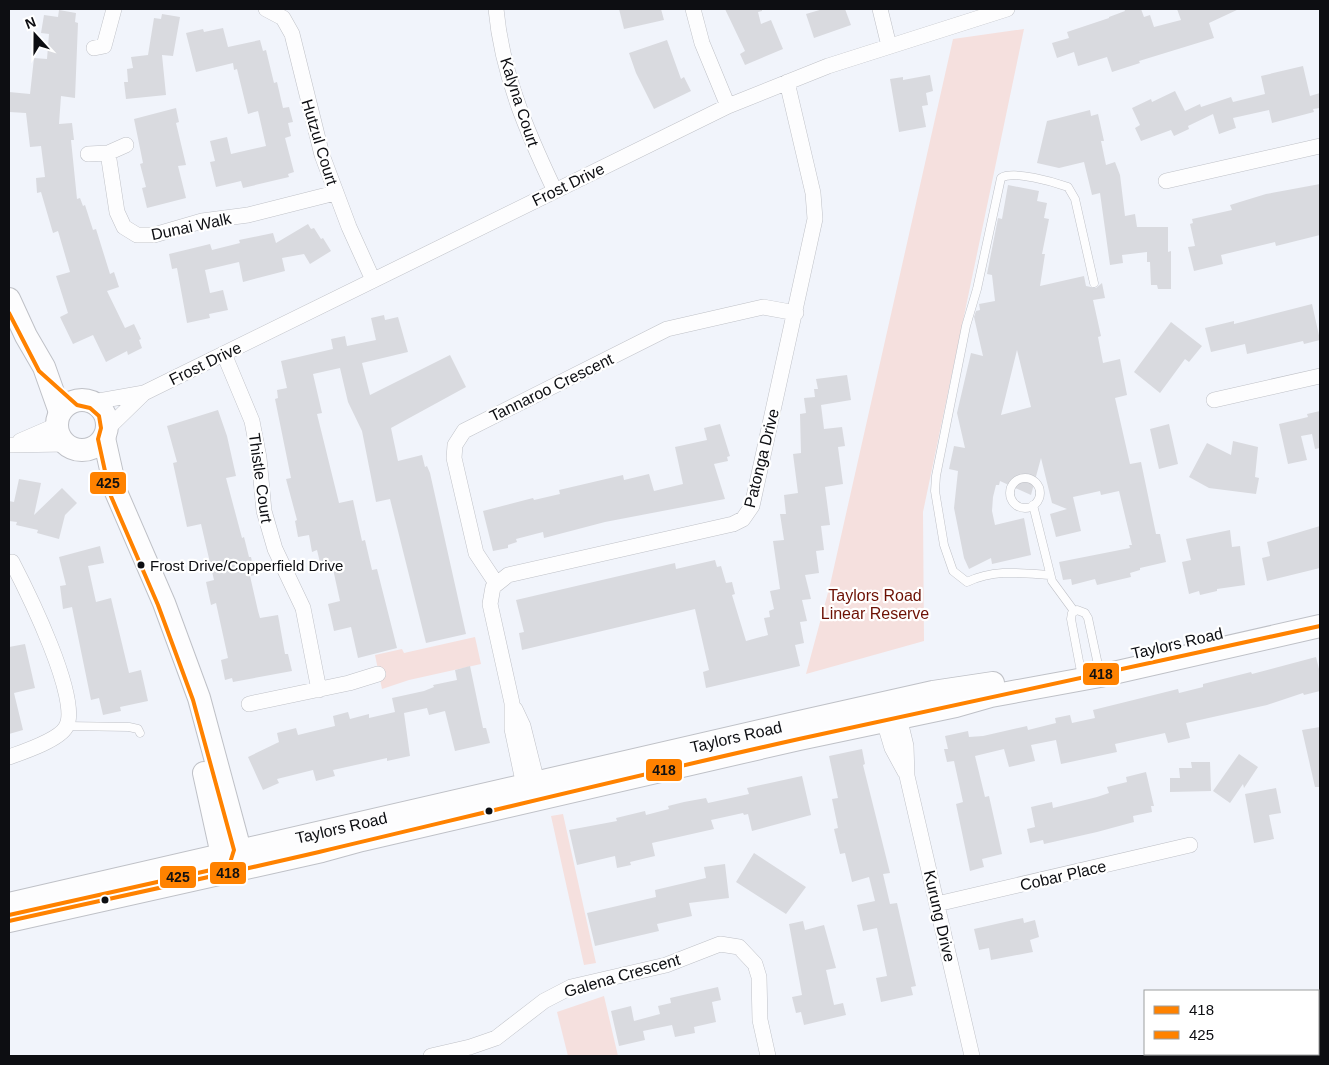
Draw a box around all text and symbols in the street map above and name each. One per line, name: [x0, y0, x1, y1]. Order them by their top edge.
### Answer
north arrow: [10, 10, 60, 60]
text: N: [23, 14, 38, 32]
street label: Kalyna Court: [497, 56, 542, 149]
street label: Hutzul Court: [298, 97, 341, 188]
street label: Frost Drive: [529, 160, 607, 209]
street label: Dunai Walk: [150, 210, 234, 243]
street label: Frost Drive: [166, 339, 244, 388]
street label: Tannaroo Crescent: [487, 350, 616, 425]
street label: Patonga Drive: [741, 407, 782, 509]
street label: Thistle Court: [246, 432, 275, 525]
line badge: 425: [89, 471, 127, 495]
text: 425: [96, 475, 120, 491]
place label: Frost Drive/Copperfield Drive: [150, 557, 343, 574]
marker: Frost Drive/Copperfield Drive: [136, 560, 146, 570]
park label: Taylors Road Linear Reserve: [821, 587, 929, 622]
street label: Taylors Road: [1130, 625, 1225, 662]
line badge: 418: [1082, 662, 1120, 686]
text: 418: [1089, 666, 1113, 682]
street label: Taylors Road: [689, 718, 784, 756]
line badge: 418: [645, 758, 683, 782]
text: 418: [652, 762, 676, 778]
unlabelled marker: [484, 806, 494, 816]
street label: Taylors Road: [294, 809, 389, 847]
street label: Cobar Place: [1018, 857, 1108, 894]
line badge: 418: [209, 861, 247, 885]
line badge: 425: [159, 865, 197, 889]
text: 418: [216, 865, 240, 881]
text: 425: [166, 869, 190, 885]
street label: Kurung Drive: [921, 869, 958, 964]
unlabelled marker: [100, 895, 110, 905]
street label: Galena Crescent: [562, 951, 683, 1000]
legend: [1144, 990, 1319, 1055]
text: 418: [1189, 1001, 1214, 1018]
text: 425: [1189, 1026, 1214, 1043]

